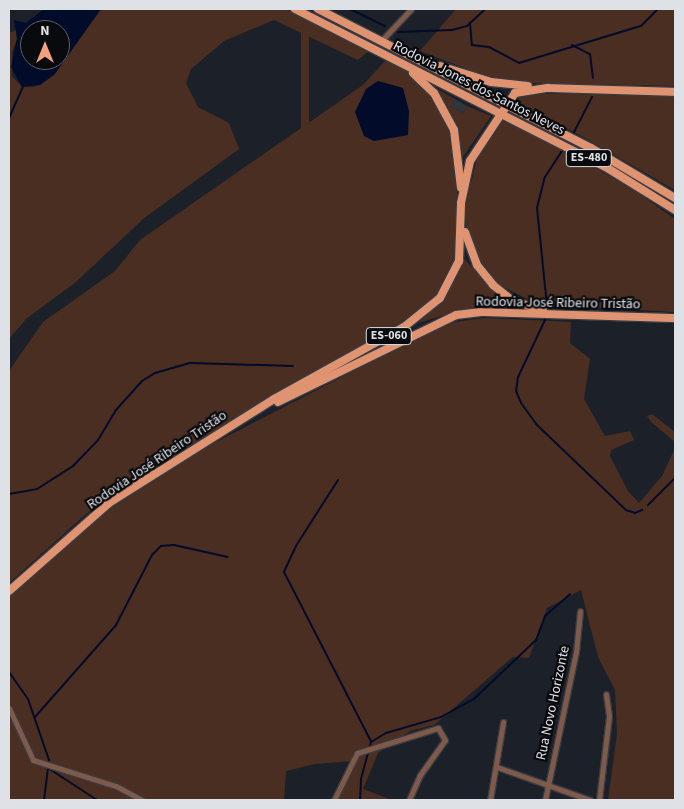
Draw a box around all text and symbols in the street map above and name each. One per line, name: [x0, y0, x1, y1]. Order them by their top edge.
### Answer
north arrow: [20, 20, 70, 70]
text: N: [40, 21, 50, 41]
street label: Rodovia Jones dos Santos Neves: [390, 37, 568, 139]
road number: ES-480: [565, 148, 613, 168]
street label: Rodovia José Ribeiro Tristão: [475, 293, 641, 313]
road number: ES-060: [365, 326, 413, 346]
street label: Rodovia José Ribeiro Tristão: [84, 407, 230, 513]
street label: Rua Novo Horizonte: [533, 644, 573, 762]

